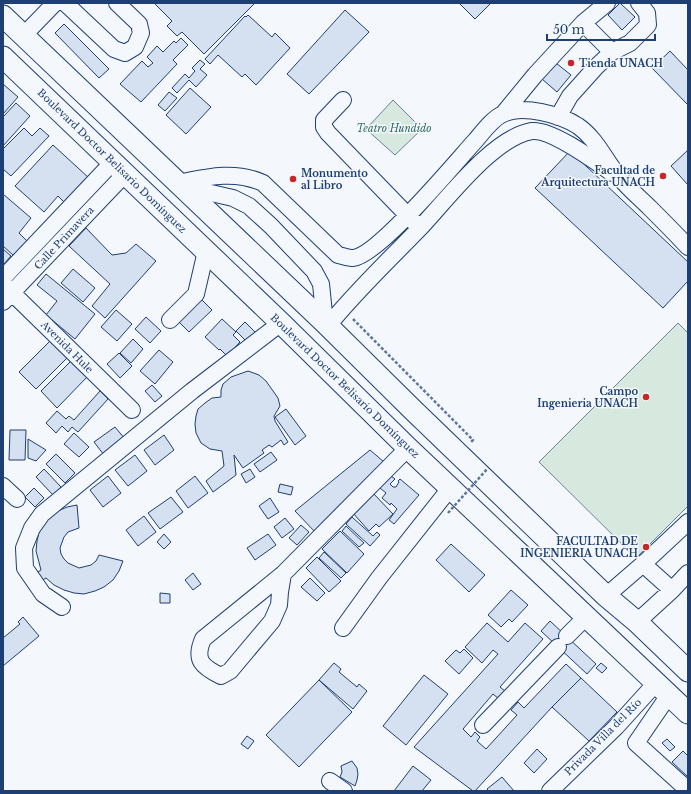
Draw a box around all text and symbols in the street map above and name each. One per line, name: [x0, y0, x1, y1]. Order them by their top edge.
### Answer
scale bar: [547, 16, 655, 42]
text: 50 m: [553, 22, 585, 37]
place label: Tienda UNACH: [579, 57, 663, 70]
marker: Tienda UNACH: [566, 58, 576, 68]
street label: Boulevard Doctor Belisario Domínguez: [35, 86, 190, 236]
park label: Teatro Hundido: [357, 122, 431, 135]
place label: Facultad de Arquitectura UNACH: [540, 164, 656, 189]
place label: Monumento al Libro: [301, 167, 368, 192]
marker: Facultad de Arquitectura UNACH: [658, 171, 668, 181]
marker: Monumento al Libro: [288, 174, 298, 184]
street label: Calle Primavera: [31, 203, 97, 272]
street label: Boulevard Doctor Belisario Domínguez: [268, 311, 423, 461]
street label: Avenida Hule: [37, 317, 96, 376]
place label: Campo Ingenieria UNACH: [537, 385, 639, 410]
marker: Campo Ingenieria UNACH: [641, 392, 651, 402]
place label: FACULTAD DE INGENIERIA UNACH: [520, 535, 639, 560]
marker: FACULTAD DE INGENIERIA UNACH: [641, 542, 651, 552]
street label: Privada Villa del Río: [562, 695, 645, 778]

